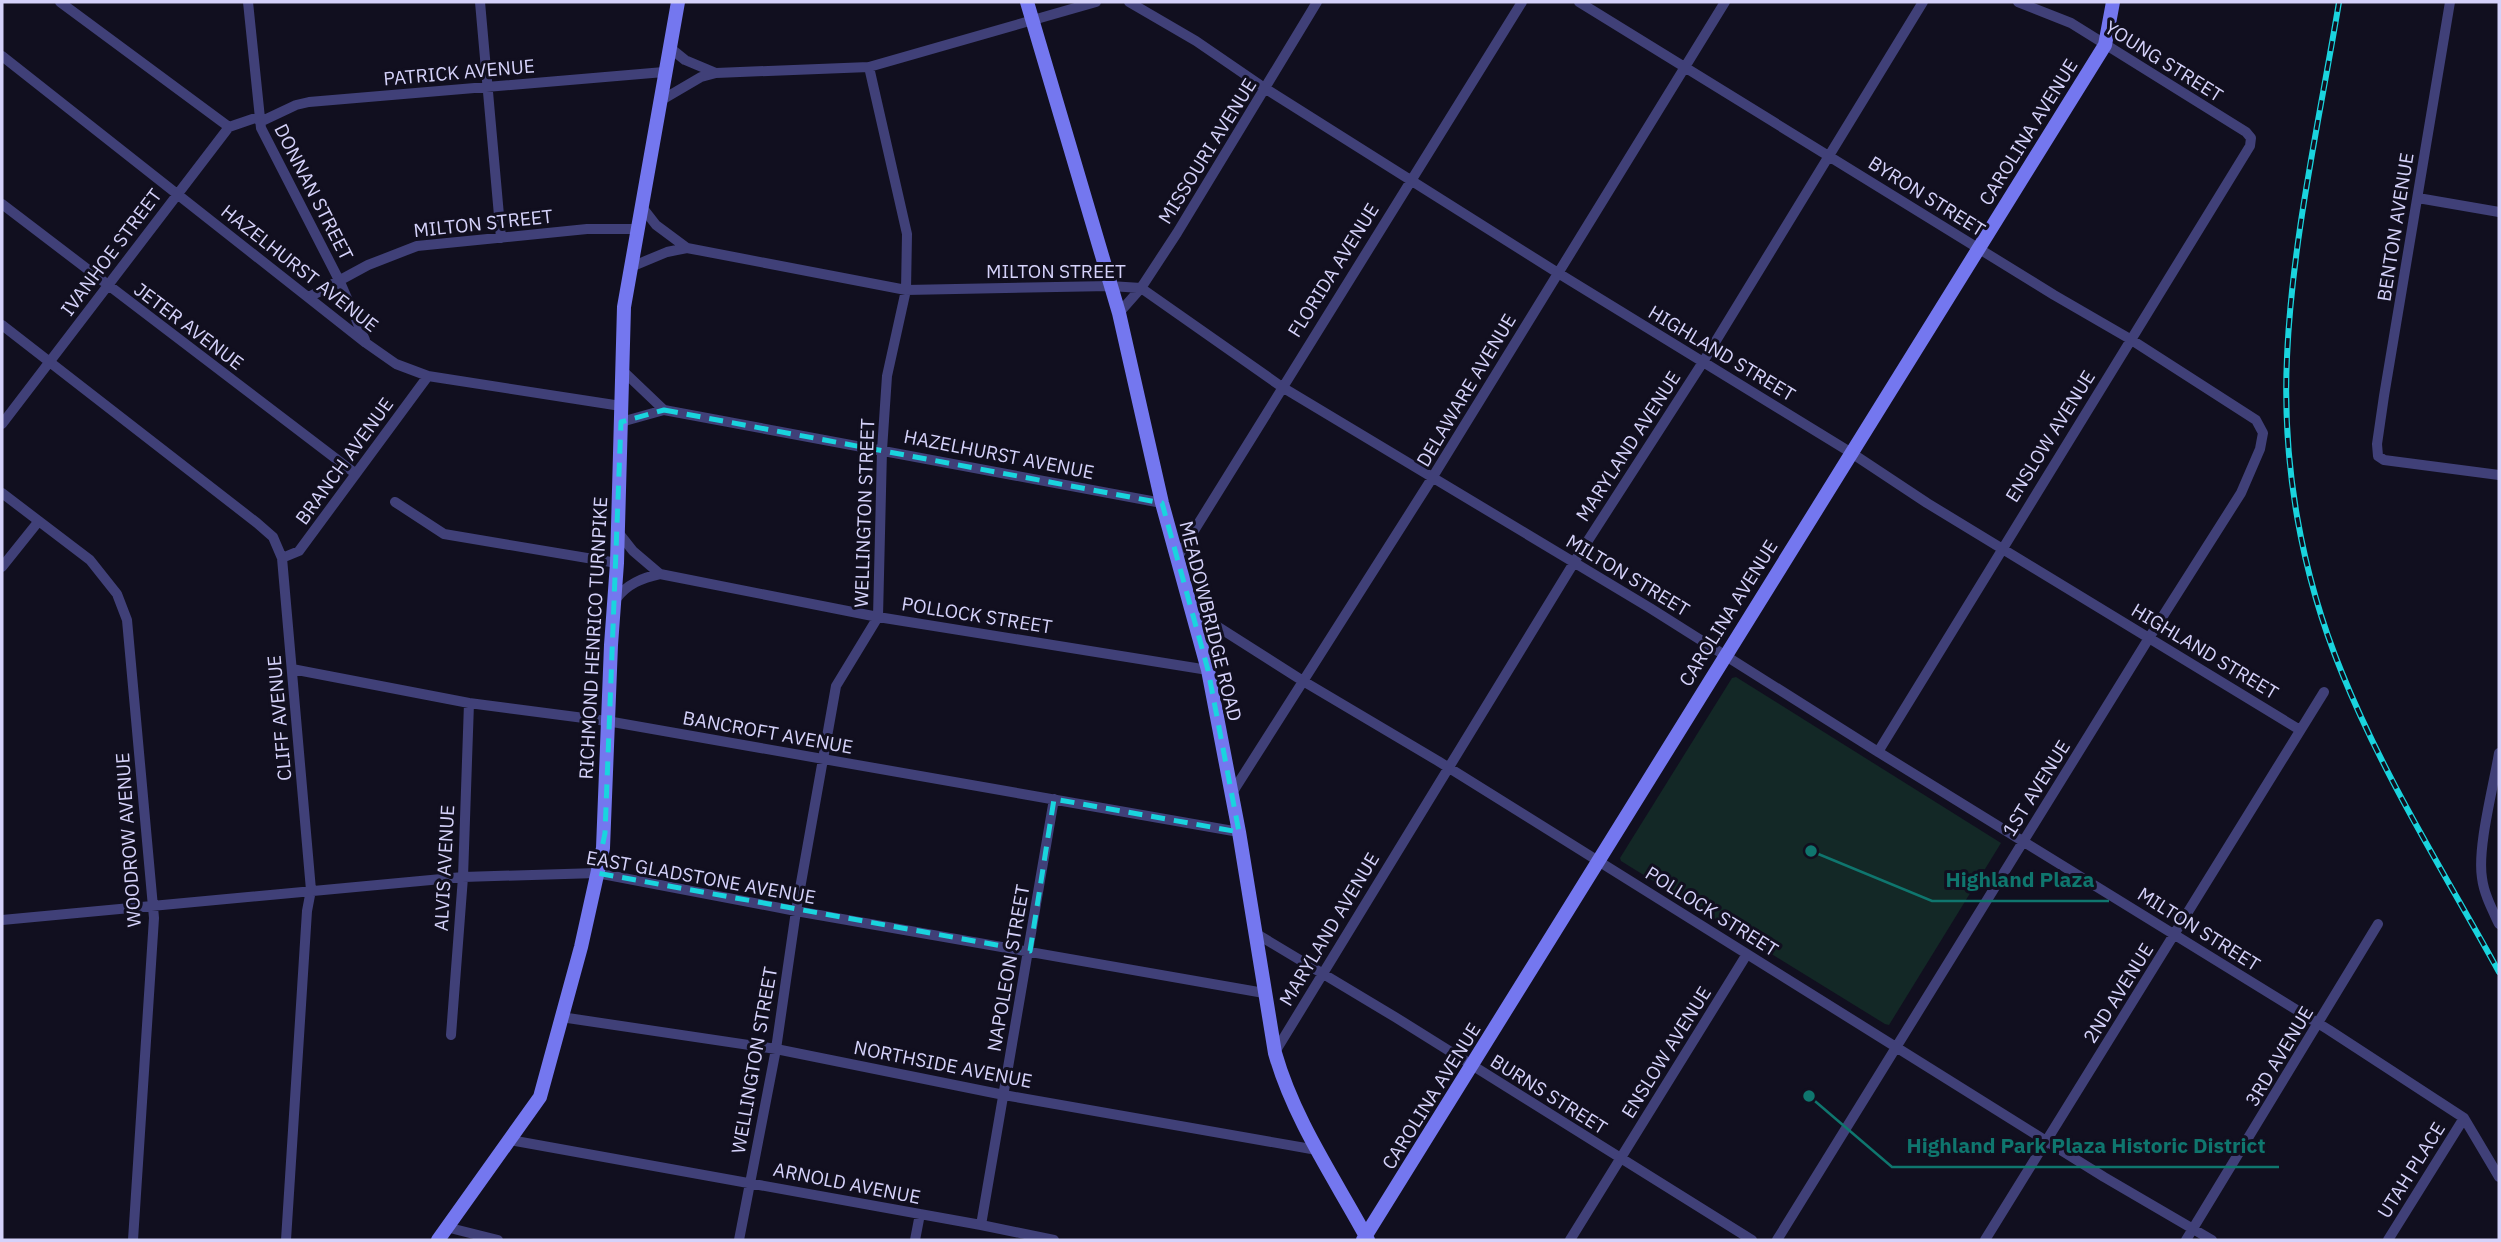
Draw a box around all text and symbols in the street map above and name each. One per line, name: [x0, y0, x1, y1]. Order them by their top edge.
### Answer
street label: YOUNG STREET: [2100, 15, 2228, 107]
street label: PATRICK AVENUE: [382, 53, 536, 91]
street label: CAROLINA AVENUE: [1973, 54, 2083, 210]
street label: MISSOURI AVENUE: [1153, 74, 1261, 228]
street label: DONNAN STREET: [269, 120, 359, 264]
street label: BYRON STREET: [1864, 151, 1990, 242]
street label: BENTON AVENUE: [2371, 151, 2419, 303]
street label: IVANHOE STREET: [55, 183, 167, 320]
street label: HAZELHURST AVENUE: [216, 199, 384, 337]
street label: FLORIDA AVENUE: [1282, 199, 1384, 341]
street label: MILTON STREET: [412, 204, 554, 242]
street label: MILTON STREET: [986, 259, 1126, 283]
street label: JETER AVENUE: [130, 277, 248, 375]
street label: HIGHLAND STREET: [1644, 300, 1800, 406]
street label: DELAWARE AVENUE: [1411, 309, 1521, 471]
street label: MARYLAND AVENUE: [1570, 366, 1686, 526]
street label: ENSLOW AVENUE: [2000, 366, 2100, 506]
street label: BRANCH AVENUE: [290, 393, 398, 529]
street label: WELLINGTON STREET: [849, 418, 879, 608]
street label: HAZELHURST AVENUE: [902, 424, 1096, 484]
street label: RICHMOND HENRICO TURNPIKE: [574, 496, 612, 780]
street label: MEADOWBRIDGE ROAD: [1174, 518, 1248, 724]
street label: MILTON STREET: [1562, 529, 1694, 621]
street label: CAROLINA AVENUE: [1673, 535, 1783, 691]
street label: POLLOCK STREET: [900, 591, 1054, 639]
street label: HIGHLAND STREET: [2127, 598, 2283, 704]
street label: CLIFF AVENUE: [262, 654, 296, 782]
street label: BANCROFT AVENUE: [681, 705, 855, 759]
street label: 1ST AVENUE: [1997, 735, 2075, 841]
street label: WOODROW AVENUE: [110, 752, 146, 928]
street label: ALVIS AVENUE: [429, 804, 459, 932]
street label: EAST GLADSTONE AVENUE: [584, 845, 818, 909]
street label: MARYLAND AVENUE: [1274, 848, 1384, 1010]
callout: Highland Plaza: [1932, 859, 2109, 901]
street label: POLLOCK STREET: [1641, 861, 1783, 962]
text: Highland Plaza: [1946, 865, 2094, 893]
street label: NAPOLEON STREET: [981, 882, 1035, 1053]
street label: MILTON STREET: [2133, 882, 2265, 976]
street label: 2ND AVENUE: [2078, 939, 2158, 1047]
street label: WELLINGTON STREET: [726, 965, 782, 1155]
street label: ENSLOW AVENUE: [1616, 982, 1716, 1122]
street label: 3RD AVENUE: [2240, 1002, 2318, 1110]
street label: CAROLINA AVENUE: [1376, 1018, 1486, 1174]
street label: NORTHSIDE AVENUE: [852, 1035, 1034, 1093]
street label: BURNS STREET: [1486, 1049, 1612, 1140]
street label: UTAH PLACE: [2372, 1118, 2450, 1222]
callout: Highland Park Plaza Historic District: [1892, 1125, 2279, 1167]
text: Highland Park Plaza Historic District: [1907, 1131, 2265, 1159]
street label: ARNOLD AVENUE: [771, 1157, 923, 1209]

